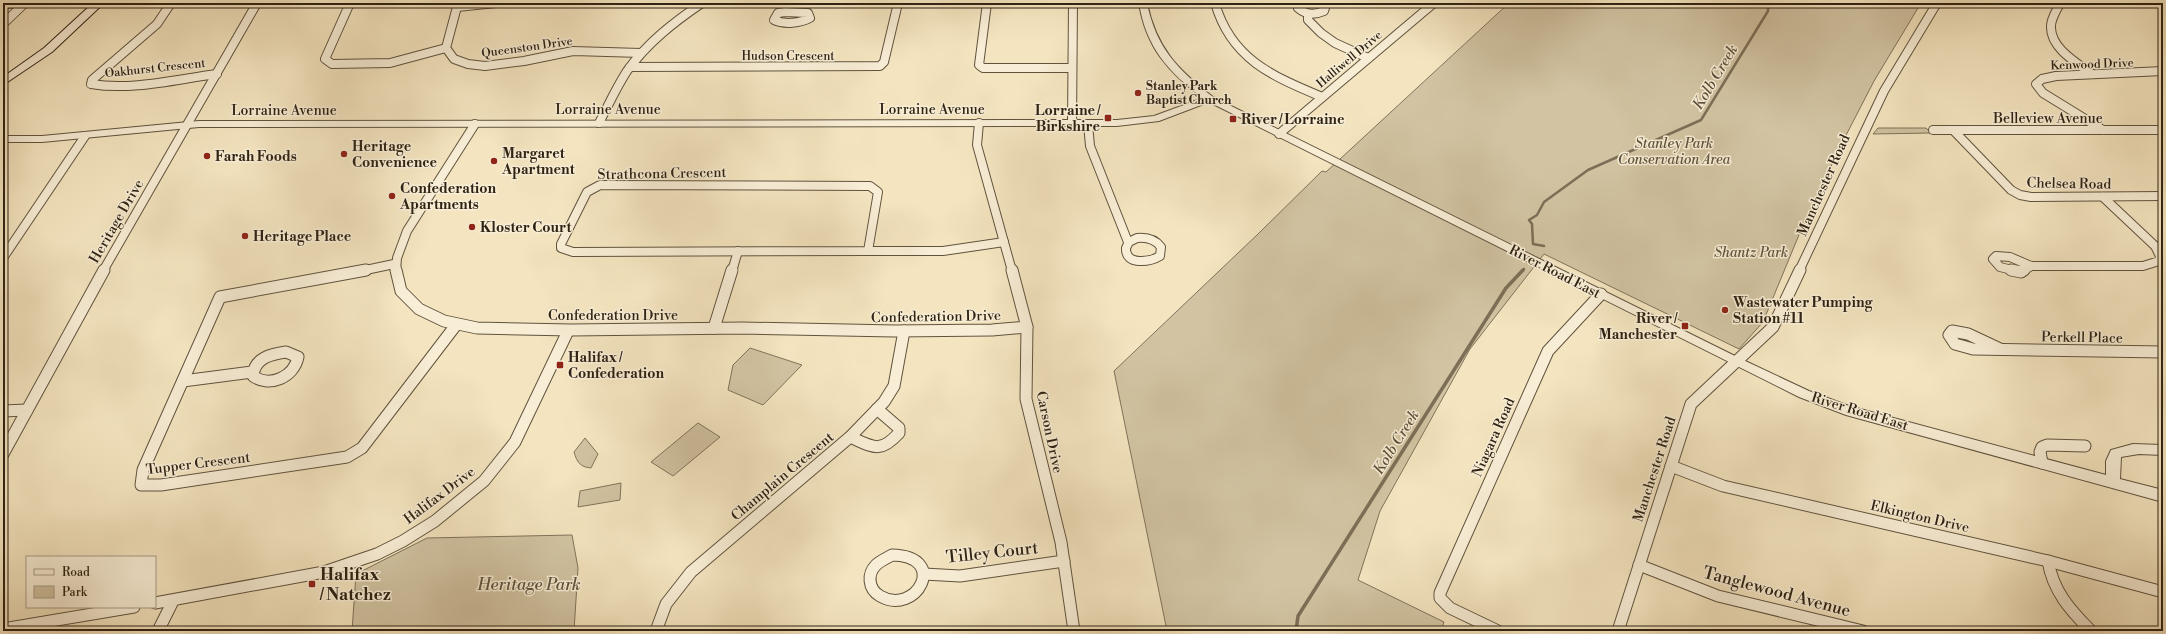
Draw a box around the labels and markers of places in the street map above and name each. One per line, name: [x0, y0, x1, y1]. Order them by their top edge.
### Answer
place label: Stanley Park Baptist Church: [1146, 79, 1232, 108]
marker: Stanley Park Baptist Church: [1133, 88, 1143, 98]
place label: Lorraine / Birkshire: [1035, 102, 1101, 136]
place label: River / Lorraine: [1241, 111, 1345, 129]
marker: Lorraine / Birkshire: [1103, 113, 1113, 123]
marker: River / Lorraine: [1228, 114, 1238, 124]
place label: Heritage Convenience: [352, 138, 438, 172]
place label: Margaret Apartment: [501, 145, 576, 179]
place label: Farah Foods: [215, 148, 297, 166]
marker: Heritage Convenience: [339, 149, 349, 159]
marker: Farah Foods: [202, 151, 212, 161]
marker: Margaret Apartment: [489, 156, 499, 166]
place label: Confederation Apartments: [399, 180, 497, 214]
marker: Confederation Apartments: [387, 191, 397, 201]
place label: Kloster Court: [480, 219, 572, 237]
marker: Kloster Court: [467, 222, 477, 232]
place label: Heritage Place: [253, 228, 352, 246]
marker: Heritage Place: [240, 231, 250, 241]
place label: Wastewater Pumping Station #11: [1732, 294, 1874, 328]
marker: Wastewater Pumping Station #11: [1720, 305, 1730, 315]
place label: River / Manchester: [1599, 310, 1678, 344]
marker: River / Manchester: [1680, 321, 1690, 331]
place label: Halifax / Confederation: [568, 349, 665, 383]
marker: Halifax / Confederation: [555, 360, 565, 370]
place label: Halifax / Natchez: [319, 564, 391, 606]
marker: Halifax / Natchez: [307, 579, 317, 589]

